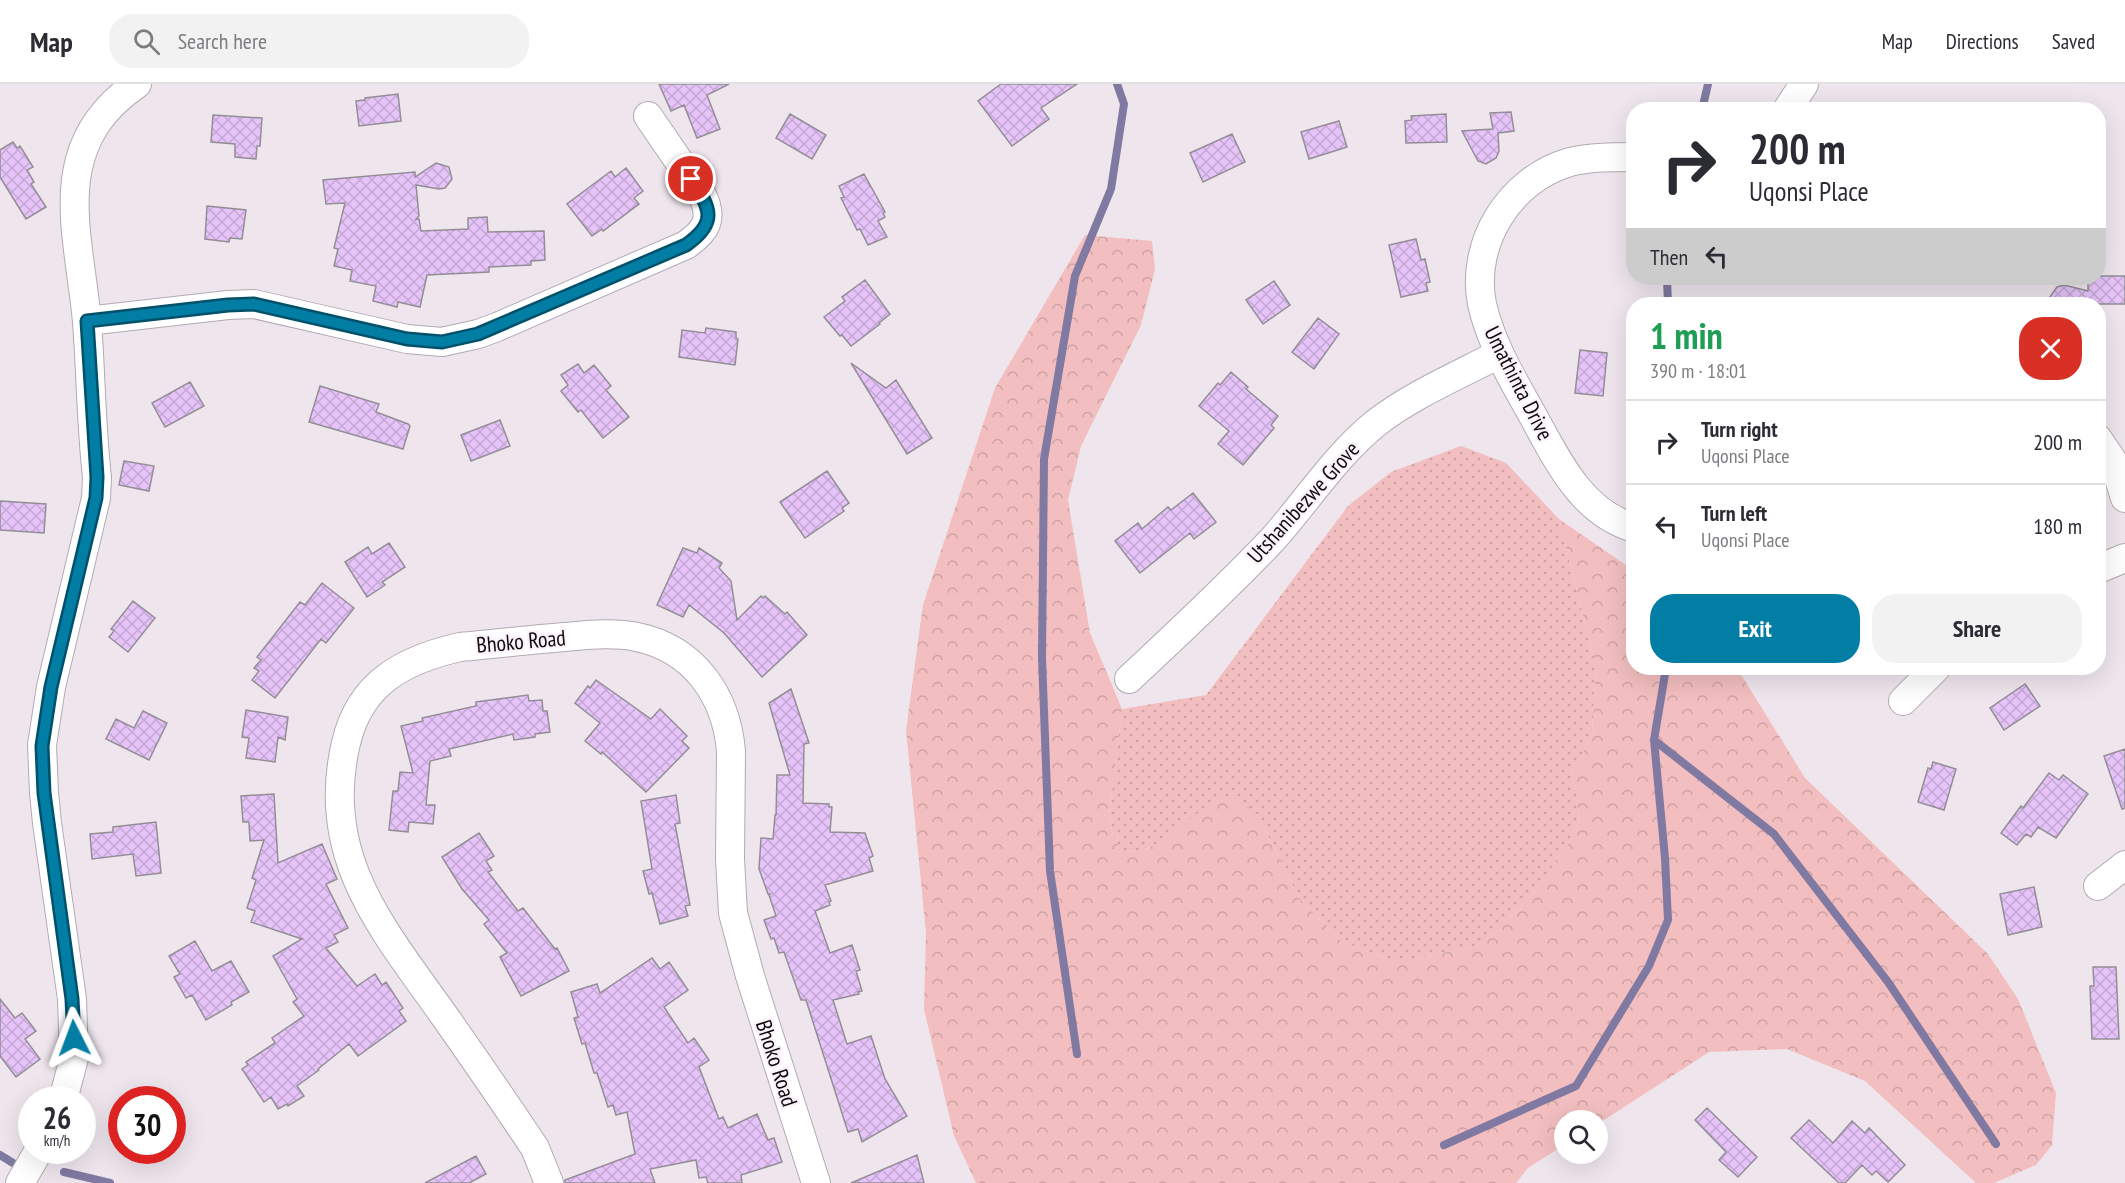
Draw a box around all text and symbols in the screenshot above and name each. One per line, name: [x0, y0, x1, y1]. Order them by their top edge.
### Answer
search box: [109, 14, 529, 68]
text: Map: [30, 23, 73, 60]
icon: search: [130, 25, 163, 58]
text: Search here: [178, 27, 267, 55]
text: Map: [1882, 28, 1913, 55]
text: Directions: [1946, 28, 2019, 55]
text: Saved: [2052, 28, 2095, 55]
text: 200 m: [1749, 121, 1846, 176]
icon: right: [1650, 126, 1728, 204]
pin: [665, 153, 716, 204]
icon: arrive: [674, 162, 707, 195]
text: Uqonsi Place: [1749, 174, 1869, 208]
icon: left: [1700, 240, 1733, 273]
text: Then: [1650, 243, 1688, 271]
text: 1 min: [1650, 312, 1723, 359]
button: close: [2019, 317, 2082, 380]
street label: Umathinta Drive: [1478, 321, 1560, 445]
text: 390 m · 18:01: [1650, 358, 1747, 384]
text: Turn right: [1701, 415, 1778, 443]
icon: right: [1650, 426, 1683, 459]
text: 200 m: [2033, 428, 2082, 456]
street label: Utshanibezwe Grove: [1241, 435, 1365, 569]
text: Uqonsi Place: [1701, 443, 1790, 469]
text: Turn left: [1701, 499, 1767, 527]
icon: left: [1650, 510, 1683, 543]
text: 180 m: [2033, 512, 2082, 540]
text: Uqonsi Place: [1701, 527, 1790, 553]
button: Exit: [1650, 594, 1860, 663]
button: Share: [1872, 594, 2082, 663]
street label: Bhoko Road: [475, 623, 567, 659]
position arrow: [42, 1006, 106, 1070]
street label: Bhoko Road: [750, 1016, 804, 1110]
speed limit sign: 30: [108, 1086, 186, 1164]
text: 26: [43, 1098, 71, 1137]
map controls: [1554, 1110, 1608, 1164]
button: search: [1554, 1110, 1608, 1164]
text: km/h: [44, 1131, 70, 1150]

